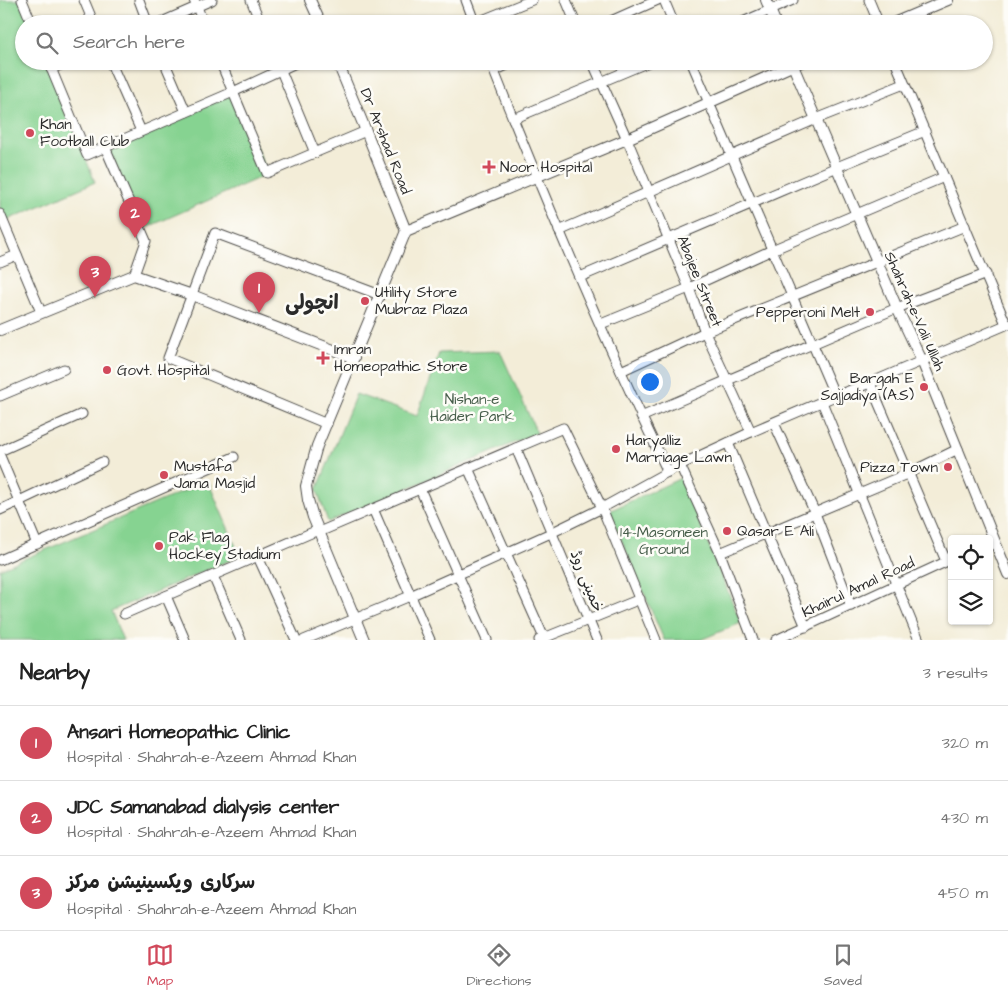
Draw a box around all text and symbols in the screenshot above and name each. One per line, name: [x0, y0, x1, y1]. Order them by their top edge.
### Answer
search box: [15, 15, 993, 70]
icon: search: [33, 29, 61, 57]
text: Search here: [73, 29, 185, 56]
street label: Dr Arshad Road: [355, 85, 416, 198]
place label: Khan Football Club: [40, 114, 130, 152]
marker: Khan Football Club: [24, 127, 36, 139]
place label: Noor Hospital: [500, 157, 592, 178]
marker: Noor Hospital: [482, 160, 496, 174]
pin: 2: [119, 197, 151, 238]
street label: Abajee Street: [672, 232, 727, 330]
street label: Shahrah-e-Vali Ullah: [879, 248, 951, 375]
pin: 3: [79, 256, 111, 297]
pin: 1: [243, 272, 275, 313]
place label: Utility Store Mubraz Plaza: [375, 282, 468, 320]
district label: انچولی: [285, 289, 339, 317]
marker: Utility Store Mubraz Plaza: [359, 295, 371, 307]
place label: Pepperoni Melt: [756, 302, 860, 323]
marker: Pepperoni Melt: [864, 306, 876, 318]
place label: Imran Homeopathic Store: [334, 339, 468, 377]
marker: Imran Homeopathic Store: [316, 351, 330, 365]
place label: Govt. Hospital: [117, 360, 210, 381]
marker: Govt. Hospital: [101, 364, 113, 376]
place label: Bargah E Sajjadiya (A.S): [821, 368, 914, 407]
your location: [637, 369, 663, 395]
marker: Bargah E Sajjadiya (A.S): [918, 381, 930, 393]
park label: Nishan-e Haider Park: [430, 389, 514, 427]
place label: Haryalliz Marriage Lawn: [626, 430, 732, 469]
marker: Haryalliz Marriage Lawn: [610, 443, 622, 455]
place label: Mustafa Jama Masjid: [174, 456, 255, 494]
place label: Pizza Town: [860, 457, 938, 478]
marker: Pizza Town: [942, 461, 954, 473]
marker: Mustafa Jama Masjid: [158, 469, 170, 481]
place label: Qasar E Ali: [737, 521, 815, 542]
park label: 14-Masomeen Ground: [620, 522, 709, 560]
marker: Qasar E Ali: [721, 525, 733, 537]
place label: Pak Flag Hockey Stadium: [169, 527, 280, 566]
map controls: [948, 535, 993, 625]
button: locate: [948, 535, 993, 580]
marker: Pak Flag Hockey Stadium: [153, 540, 165, 552]
street label: خمینی روڈ: [565, 547, 608, 615]
street label: Khairul Amal Road: [798, 552, 918, 623]
button: layers: [948, 580, 993, 625]
text: Nearby: [20, 658, 90, 687]
text: 3 results: [923, 662, 988, 684]
text: Ansari Homeopathic Clinic: [67, 719, 290, 746]
text: 1: [35, 732, 37, 754]
text: 320 m: [942, 732, 988, 754]
text: Hospital · Shahrah-e-Azeem Ahmad Khan: [67, 746, 356, 768]
text: JDC Samanabad dialysis center: [67, 794, 339, 821]
text: 2: [31, 807, 41, 829]
text: 430 m: [940, 807, 988, 829]
text: Hospital · Shahrah-e-Azeem Ahmad Khan: [67, 821, 356, 843]
text: سرکاری ویکسینیشن مرکز: [67, 869, 255, 896]
text: 3: [32, 882, 40, 904]
text: 450 m: [937, 882, 988, 904]
text: Hospital · Shahrah-e-Azeem Ahmad Khan: [67, 898, 356, 920]
tab: Map: [146, 941, 174, 991]
tab: Directions: [466, 941, 531, 991]
tab: Saved: [824, 941, 862, 991]

